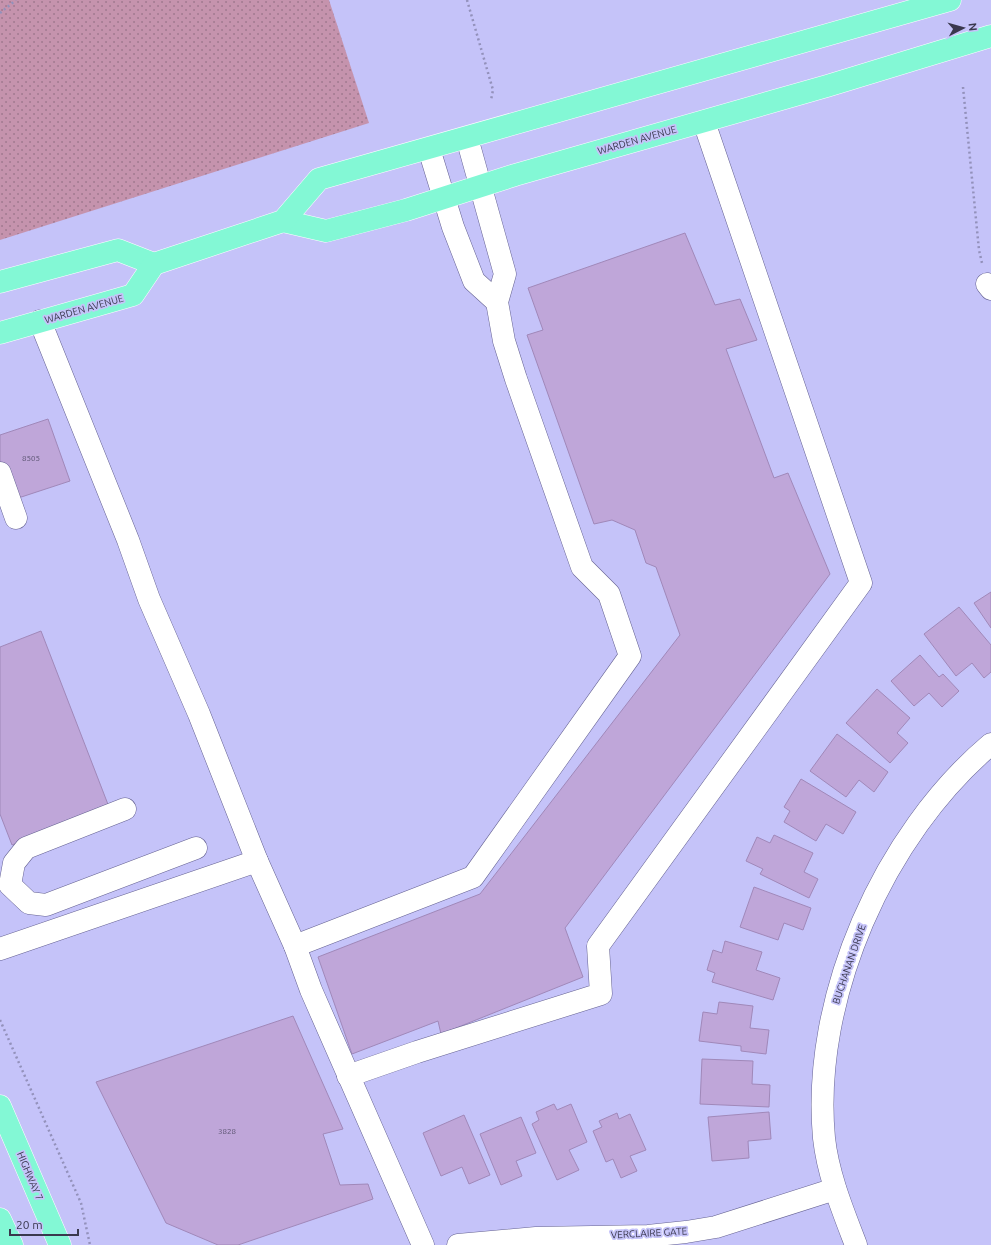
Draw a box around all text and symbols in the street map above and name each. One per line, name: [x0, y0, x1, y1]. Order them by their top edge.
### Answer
north arrow: [943, 8, 983, 48]
text: N: [967, 22, 979, 32]
street label: WARDEN AVENUE: [596, 123, 678, 157]
street label: WARDEN AVENUE: [43, 292, 125, 326]
house number: 8505: [22, 454, 40, 463]
street label: BUCHANAN DRIVE: [830, 922, 868, 1005]
house number: 3828: [218, 1127, 237, 1136]
street label: HIGHWAY 7: [15, 1150, 45, 1202]
scale bar: [10, 1211, 78, 1237]
text: 20 m: [16, 1218, 43, 1231]
street label: VERCLAIRE GATE: [610, 1225, 688, 1240]

